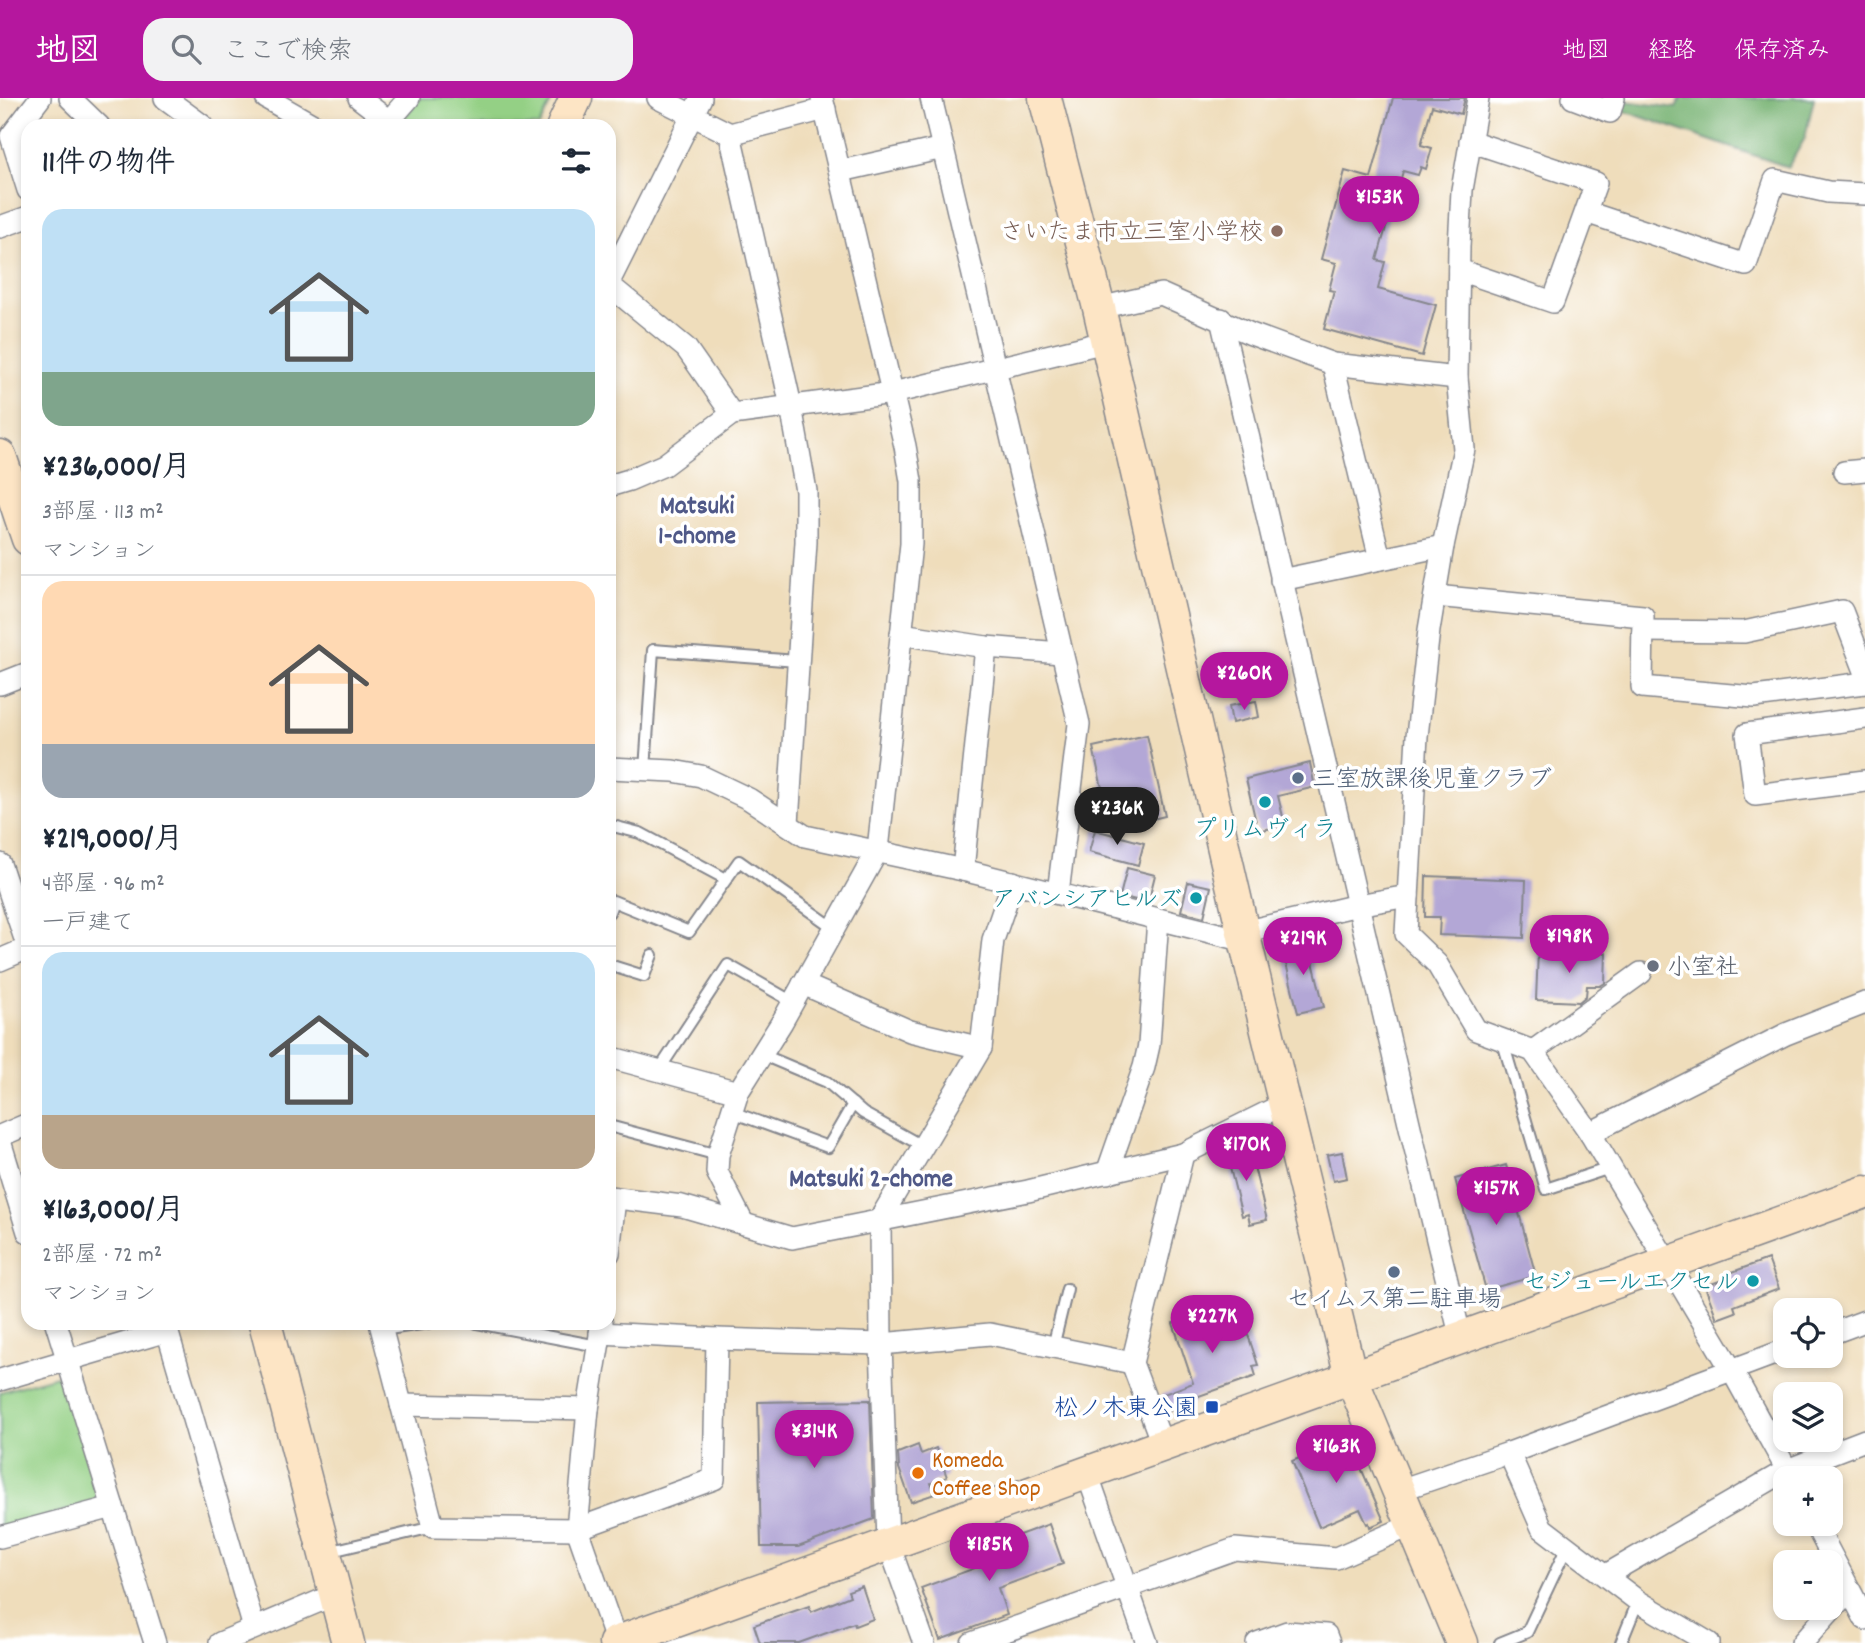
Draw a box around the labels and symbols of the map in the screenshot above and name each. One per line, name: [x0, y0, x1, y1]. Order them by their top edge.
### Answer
pin: ¥153K: [1330, 176, 1428, 236]
place label: さいたま市立三室小学校: [1000, 217, 1263, 251]
marker: さいたま市立三室小学校: [1269, 223, 1285, 239]
district label: Matsuki 1-chome: [658, 489, 736, 556]
pin: ¥260K: [1195, 652, 1293, 712]
place label: 三室放課後児童クラブ: [1312, 764, 1552, 798]
marker: 三室放課後児童クラブ: [1290, 770, 1306, 786]
pin: ¥236K: [1068, 788, 1166, 847]
marker: プリムヴィラ: [1257, 794, 1273, 810]
place label: プリムヴィラ: [1193, 814, 1337, 848]
place label: アバンシアヒルズ: [992, 884, 1182, 918]
marker: アバンシアヒルズ: [1188, 890, 1204, 906]
pin: ¥198K: [1520, 916, 1618, 975]
pin: ¥219K: [1254, 918, 1352, 977]
place label: 小室社: [1667, 952, 1739, 986]
marker: 小室社: [1645, 958, 1661, 974]
pin: ¥170K: [1197, 1124, 1295, 1183]
district label: Matsuki 2-chome: [789, 1162, 953, 1199]
pin: ¥157K: [1447, 1168, 1545, 1227]
marker: セイムス第二駐車場: [1386, 1264, 1402, 1280]
place label: セジュールエクセル: [1523, 1267, 1739, 1301]
marker: セジュールエクセル: [1745, 1273, 1761, 1289]
place label: セイムス第二駐車場: [1286, 1284, 1502, 1318]
pin: ¥227K: [1163, 1296, 1261, 1355]
place label: 松ノ木東公園: [1054, 1393, 1198, 1427]
marker: 松ノ木東公園: [1204, 1399, 1220, 1415]
pin: ¥314K: [765, 1410, 863, 1470]
pin: ¥163K: [1287, 1426, 1385, 1485]
place label: Komeda Coffee Shop: [932, 1445, 1041, 1507]
marker: Komeda Coffee Shop: [910, 1465, 926, 1481]
pin: ¥185K: [940, 1524, 1038, 1583]

